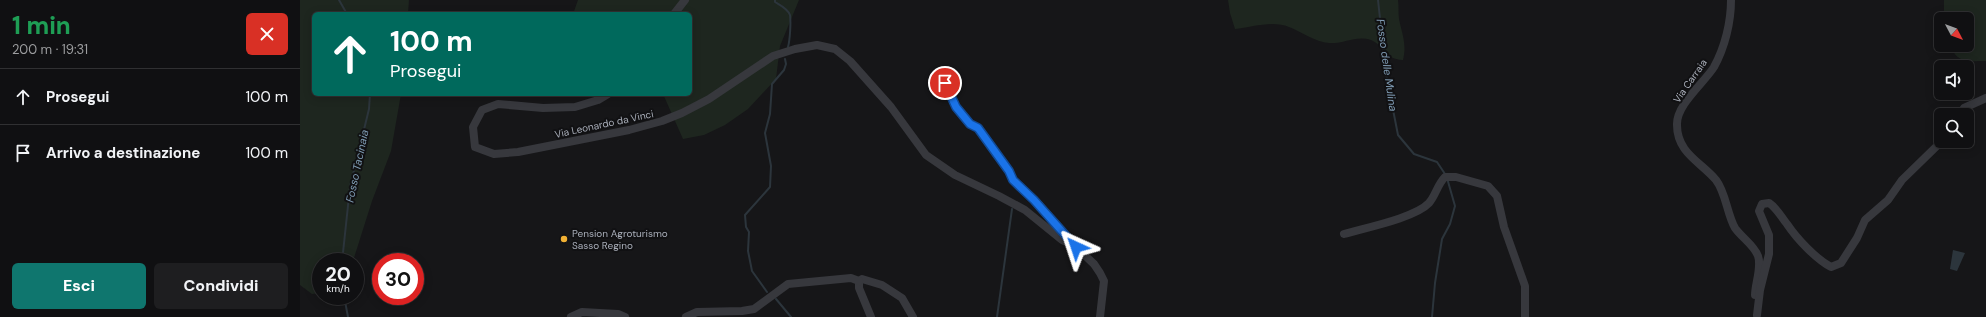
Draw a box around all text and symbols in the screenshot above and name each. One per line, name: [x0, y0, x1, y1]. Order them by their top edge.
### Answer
text: 1 min: [12, 10, 71, 41]
north arrow: [1934, 12, 1974, 52]
map controls: [1934, 12, 1974, 148]
button: close: [246, 13, 288, 55]
water label: Fosso delle Mulina: [1374, 18, 1400, 112]
text: 100 m: [390, 23, 473, 60]
icon: ahead: [324, 28, 376, 80]
text: 200 m · 19:31: [12, 41, 88, 58]
street label: Via Carraia: [1670, 57, 1710, 105]
text: Prosegui: [390, 59, 461, 83]
button: sound: [1934, 60, 1974, 100]
pin: [928, 66, 962, 100]
icon: arrive: [934, 72, 956, 94]
icon: ahead: [12, 86, 34, 108]
text: Prosegui: [46, 87, 109, 107]
text: 100 m: [245, 87, 288, 107]
street label: Via Leonardo da Vinci: [553, 107, 655, 141]
button: search: [1934, 108, 1974, 148]
water label: Fosso Tacinaia: [342, 128, 372, 204]
icon: arrive: [12, 142, 34, 164]
text: Arrivo a destinazione: [46, 143, 200, 163]
text: 100 m: [245, 143, 288, 163]
position arrow: [1055, 226, 1097, 268]
place label: Pension Agroturismo Sasso Regino: [572, 227, 668, 252]
marker: Pension Agroturismo Sasso Regino: [559, 234, 569, 244]
speed limit sign: 30: [372, 253, 424, 305]
text: 20: [325, 261, 351, 287]
button: Esci: [12, 263, 146, 309]
button: Condividi: [154, 263, 288, 309]
text: km/h: [326, 282, 350, 295]

